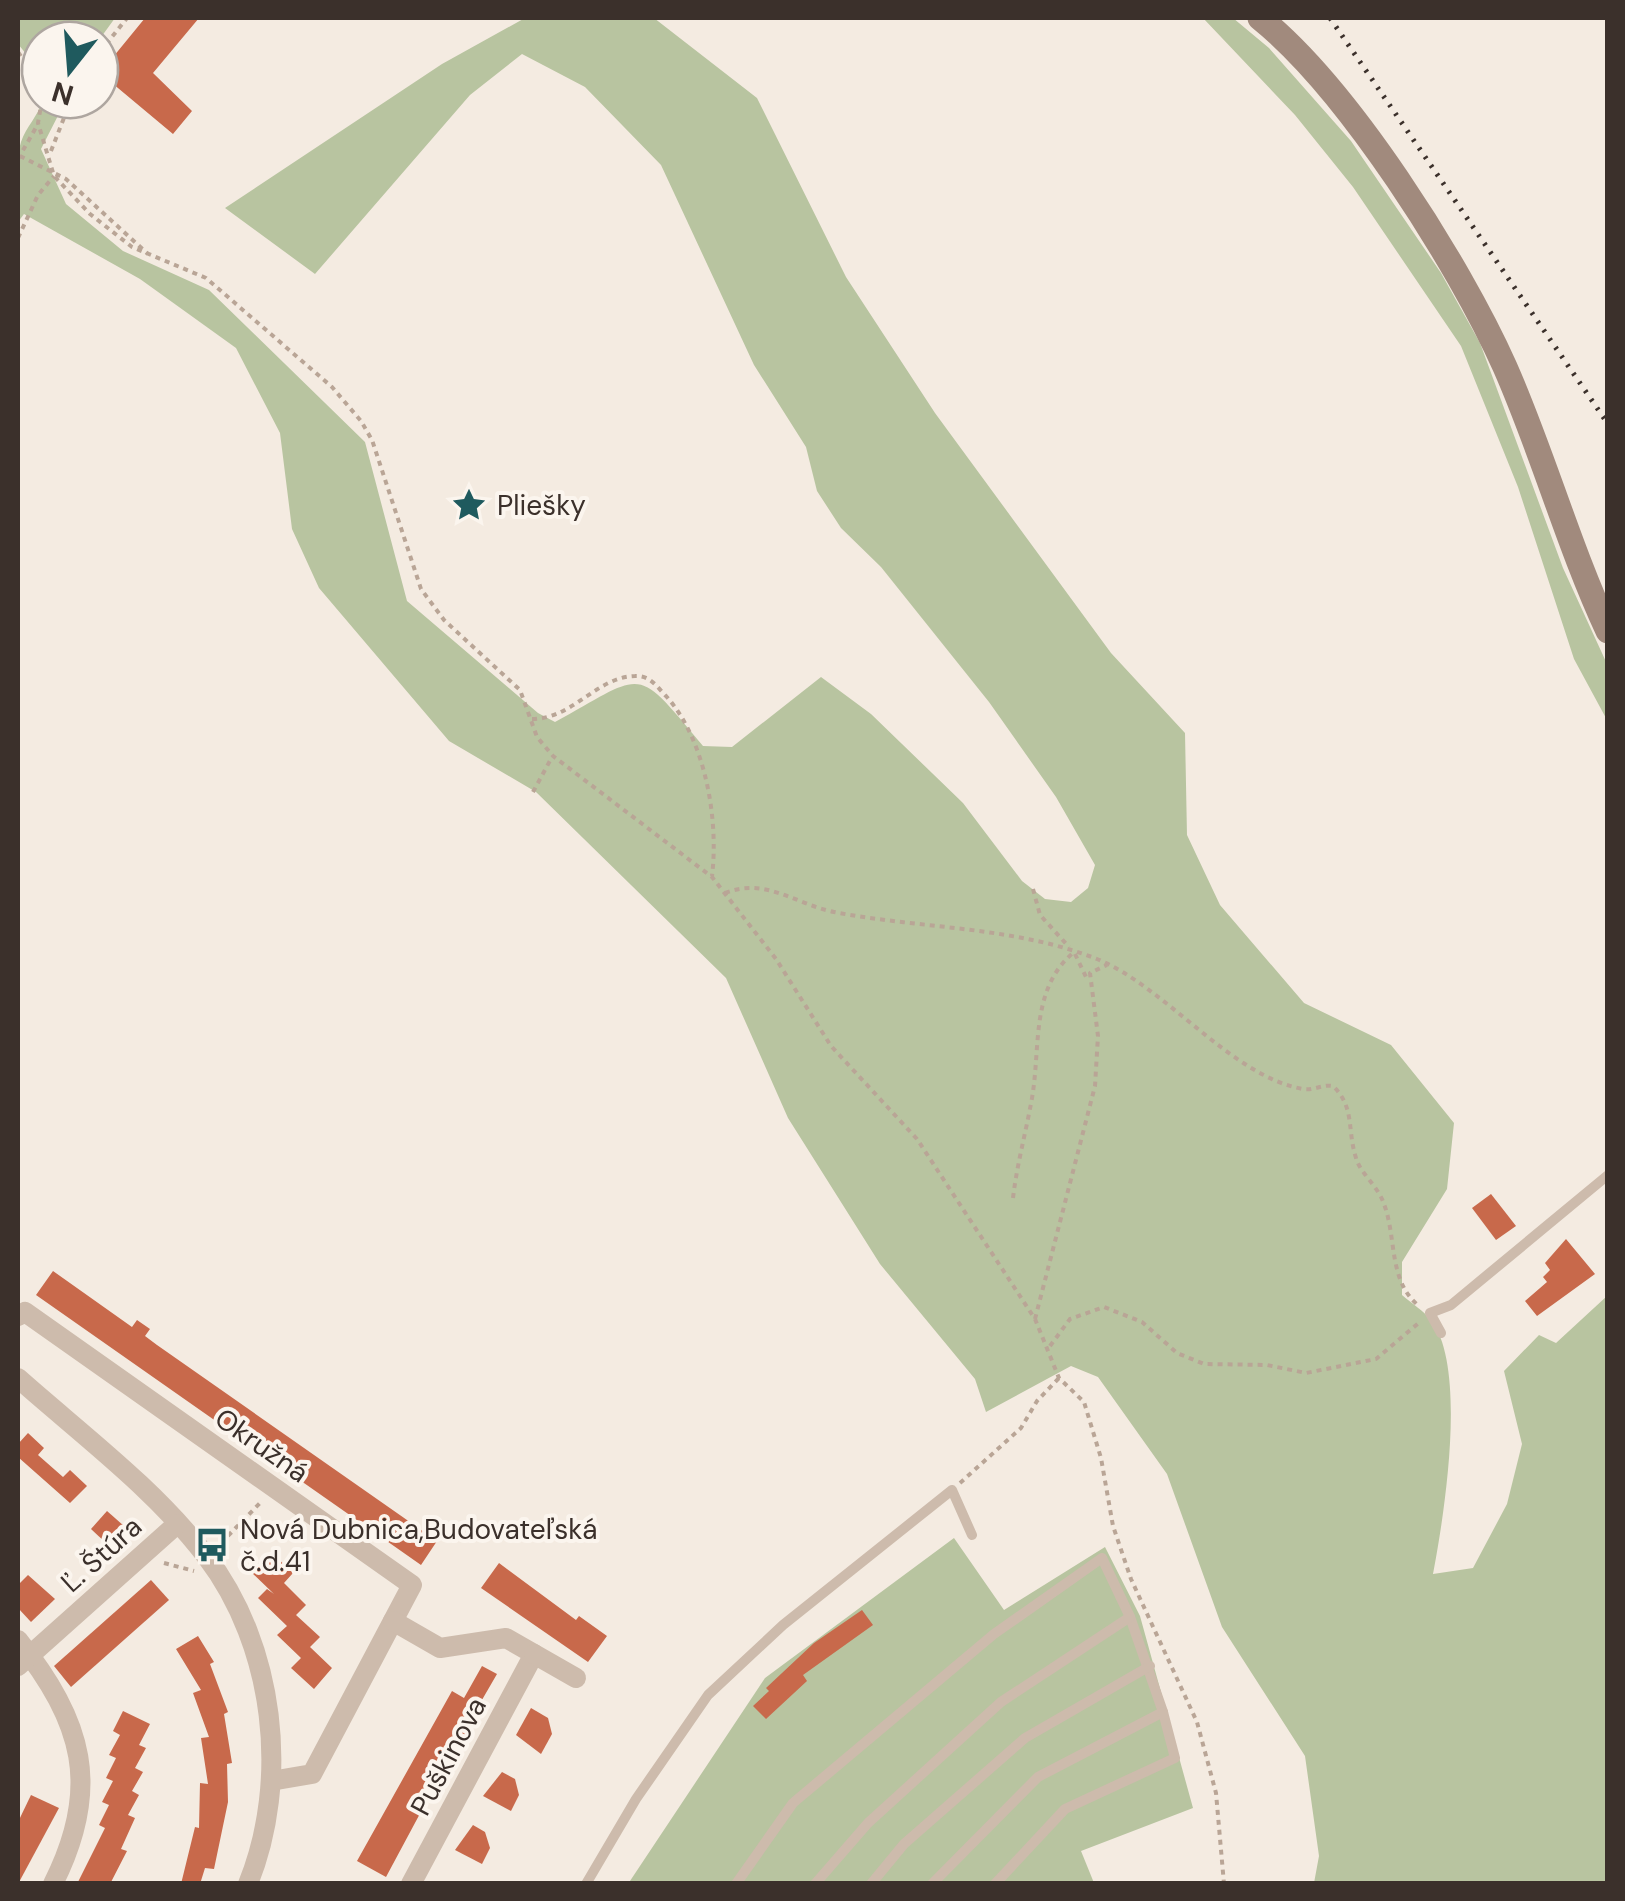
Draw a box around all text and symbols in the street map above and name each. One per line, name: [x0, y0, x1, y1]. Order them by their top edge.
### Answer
north arrow: [20, 20, 120, 120]
text: N: [48, 73, 78, 114]
place icon: Pliešky: [450, 486, 488, 524]
place label: Pliešky: [497, 487, 586, 524]
street label: Okružná: [208, 1400, 316, 1491]
street label: Ľ. Štúra: [53, 1508, 150, 1600]
place label: Nová Dubnica,Budovateľská č.d.41: [240, 1511, 598, 1580]
bus stop icon: Nová Dubnica,Budovateľská č.d.41: [193, 1526, 231, 1564]
street label: Puškinova: [402, 1691, 495, 1822]

